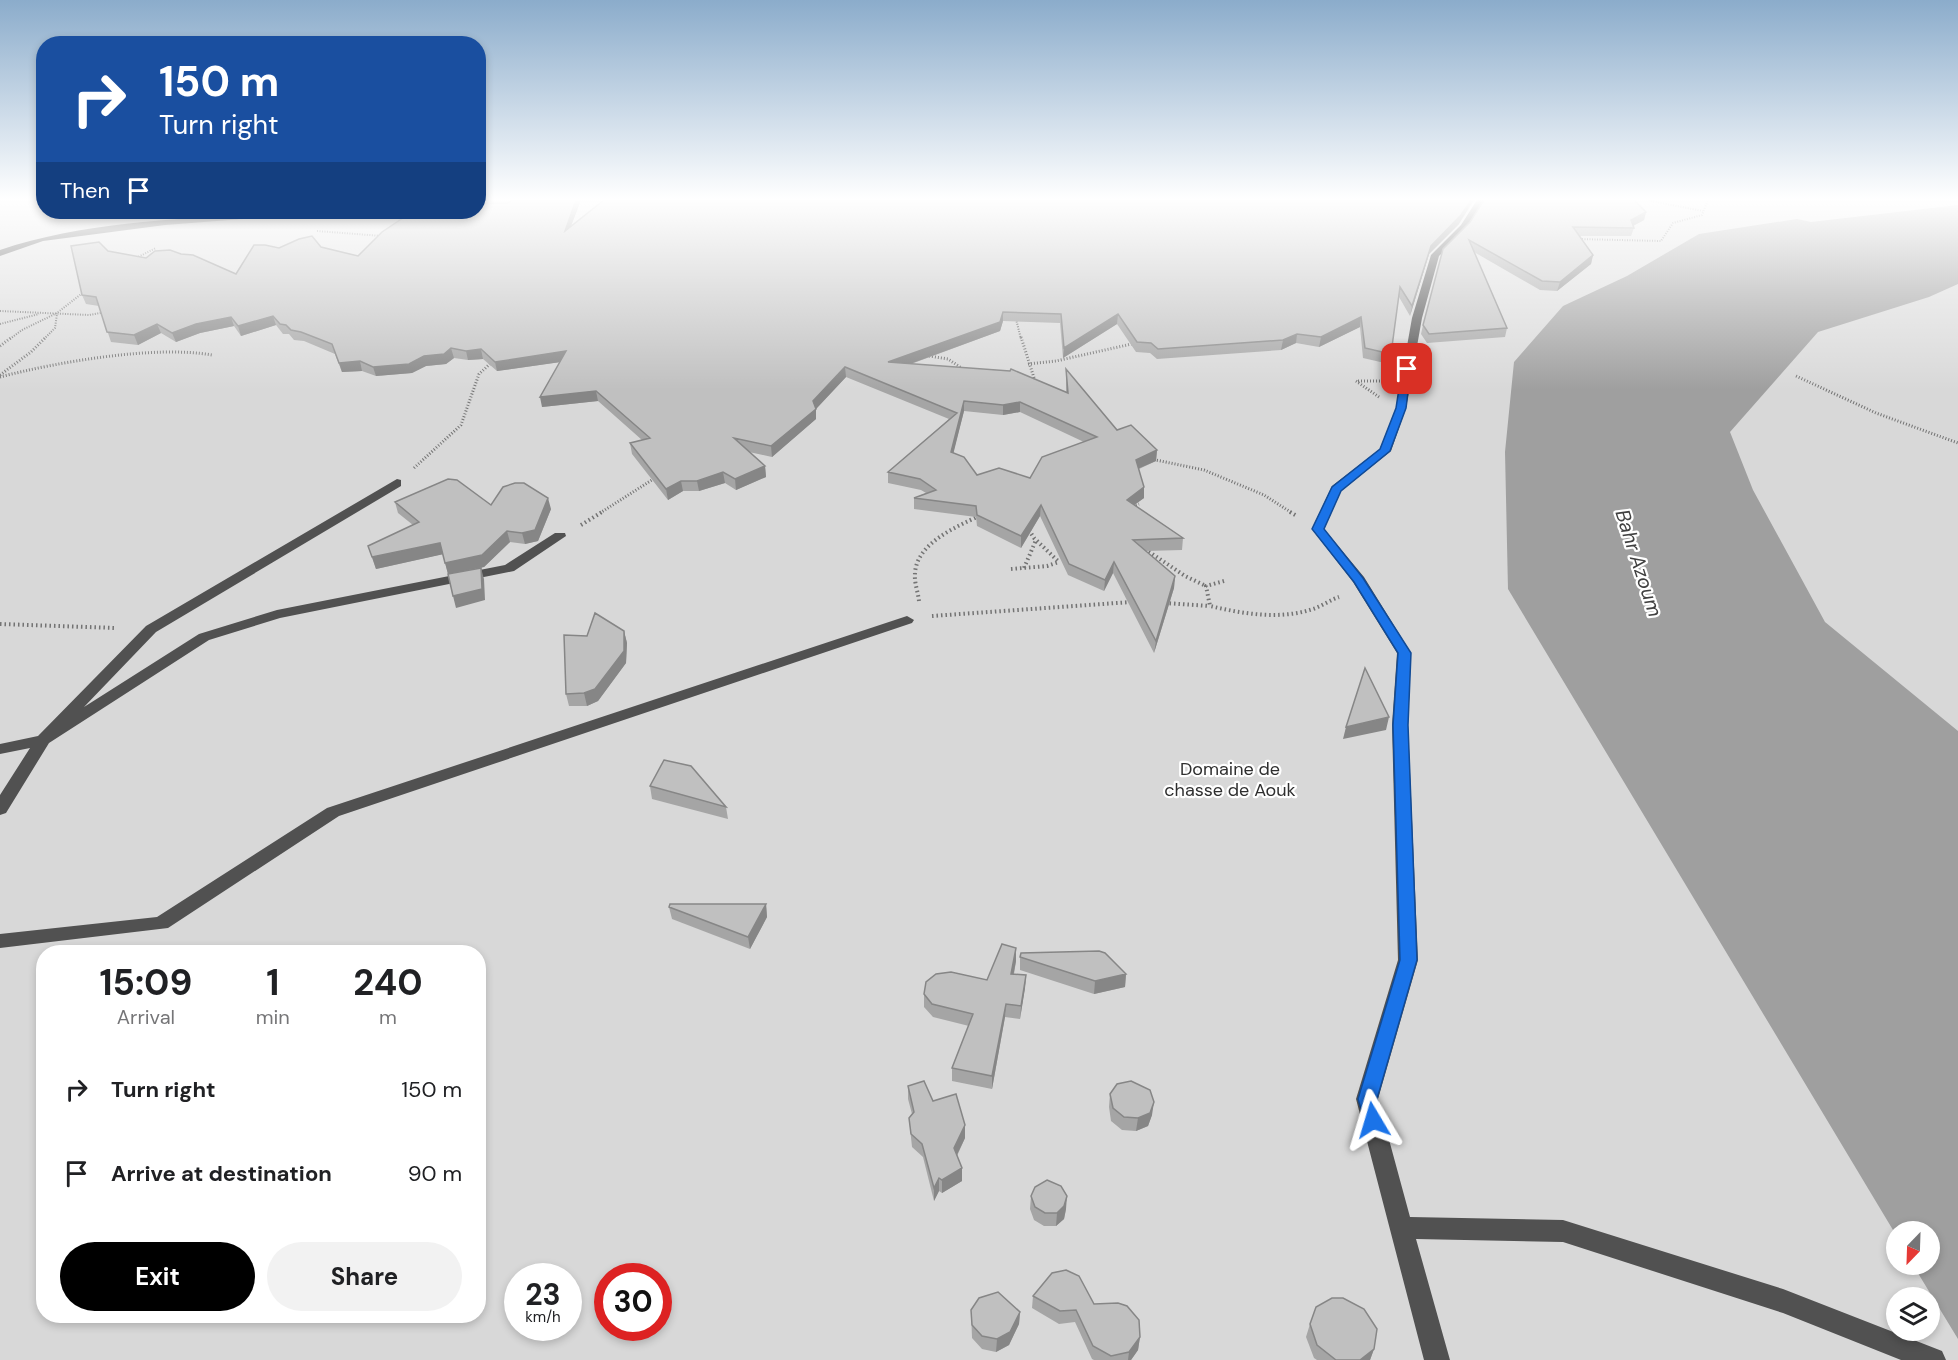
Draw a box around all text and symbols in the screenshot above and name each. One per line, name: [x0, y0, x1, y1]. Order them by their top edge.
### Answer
text: 150 m: [159, 54, 279, 109]
icon: right: [60, 60, 138, 138]
text: Turn right: [159, 107, 279, 142]
icon: arrive: [122, 174, 155, 207]
text: Then: [60, 176, 110, 205]
pin: [1381, 343, 1432, 394]
icon: arrive: [1390, 352, 1423, 385]
water label: Bahr Azoum: [1609, 506, 1669, 620]
park label: Domaine de chasse de Aouk: [1164, 757, 1296, 802]
text: 15:09: [99, 959, 192, 1006]
text: 1: [266, 959, 279, 1006]
text: 240: [353, 959, 423, 1006]
text: Arrival: [117, 1004, 175, 1030]
text: min: [256, 1004, 290, 1030]
text: m: [379, 1004, 397, 1030]
icon: right: [60, 1073, 93, 1106]
text: Turn right: [111, 1075, 216, 1104]
text: 150 m: [401, 1075, 462, 1104]
position arrow: [1341, 1088, 1405, 1152]
icon: arrive: [60, 1157, 93, 1190]
text: Arrive at destination: [111, 1159, 332, 1188]
text: 90 m: [408, 1159, 462, 1188]
north arrow: [1886, 1221, 1940, 1275]
map controls: [1886, 1221, 1940, 1341]
button: Exit: [60, 1242, 255, 1311]
button: Share: [267, 1242, 462, 1311]
speed limit sign: 30: [594, 1263, 672, 1341]
text: 23: [525, 1275, 561, 1314]
button: layers: [1886, 1287, 1940, 1341]
text: km/h: [525, 1307, 561, 1327]

